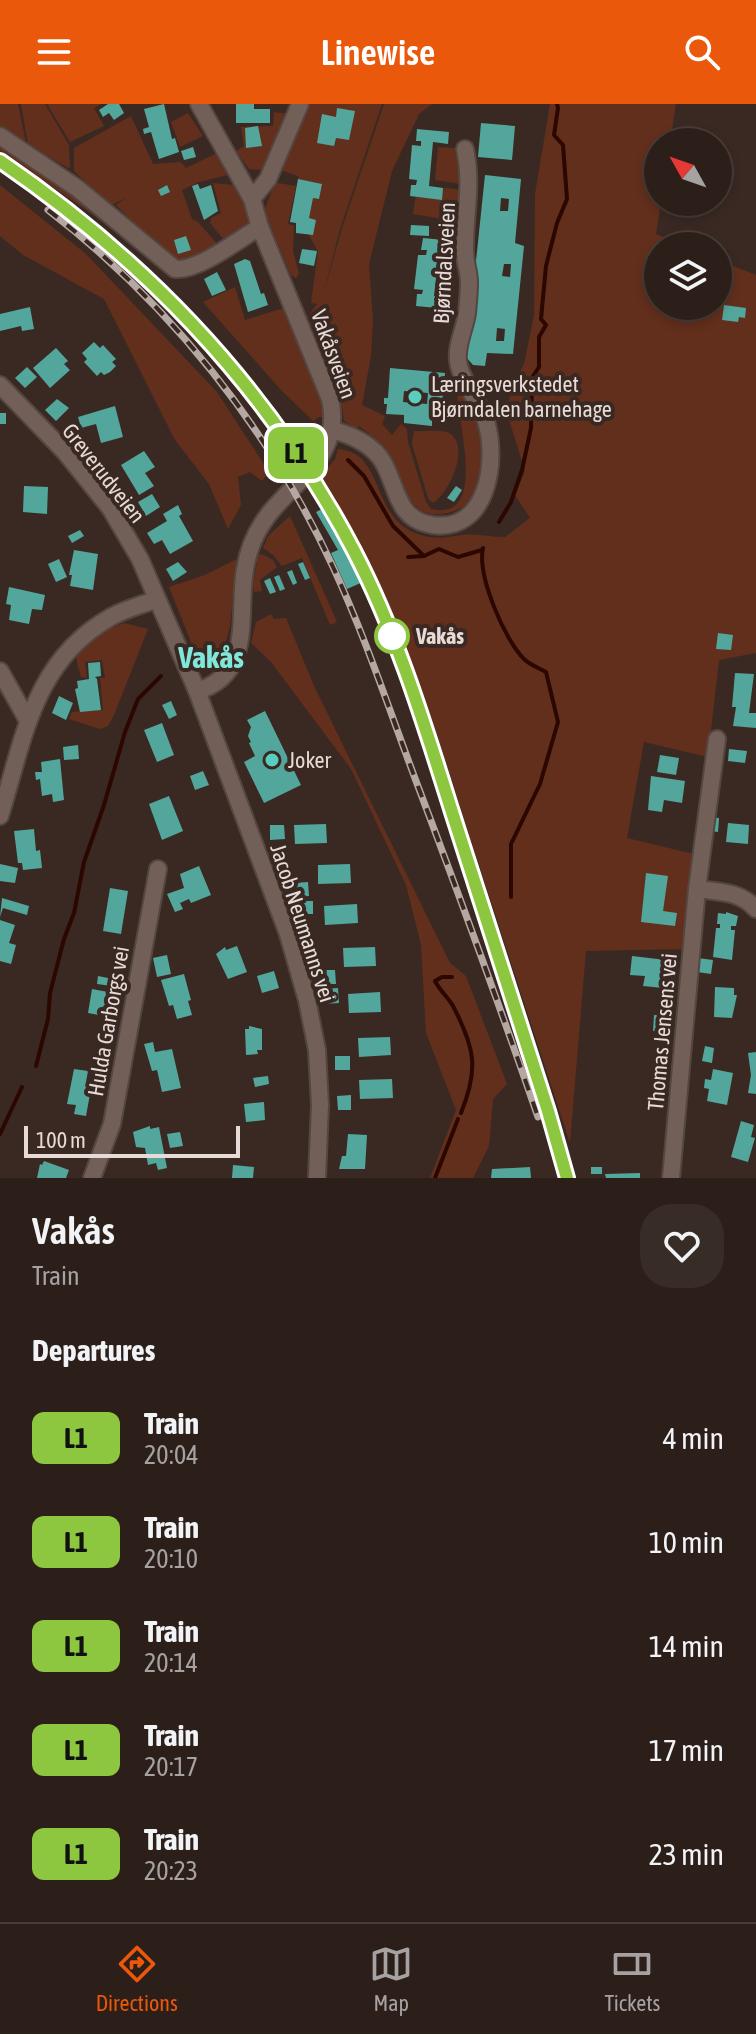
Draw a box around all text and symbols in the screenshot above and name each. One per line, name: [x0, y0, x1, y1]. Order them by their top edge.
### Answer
icon: menu: [32, 30, 76, 74]
icon: search: [680, 30, 724, 74]
text: Linewise: [321, 31, 435, 73]
north arrow: [644, 128, 732, 216]
map controls: [644, 128, 732, 320]
street label: Bjørndalsveien: [428, 202, 460, 324]
button: layers: [644, 232, 732, 320]
street label: Vakåsveien: [306, 306, 362, 402]
place label: Læringsverkstedet Bjørndalen barnehage: [431, 371, 612, 422]
marker: Læringsverkstedet Bjørndalen barnehage: [406, 388, 424, 406]
street label: Greverudveien: [57, 418, 151, 528]
line badge: L1: [260, 427, 332, 479]
text: L1: [284, 437, 308, 469]
marker: Vakås: [375, 619, 409, 653]
place label: Vakås: [415, 623, 464, 649]
district label: Vakås: [177, 640, 244, 674]
place label: Joker: [288, 747, 332, 773]
marker: Joker: [263, 751, 281, 769]
street label: Jacob Neumanns vei: [265, 841, 341, 1005]
street label: Hulda Garborgs vei: [82, 944, 134, 1098]
street label: Thomas Jensens vei: [642, 952, 682, 1112]
scale bar: [24, 1122, 240, 1158]
text: 100 m: [36, 1127, 86, 1153]
button: heart: [640, 1204, 724, 1288]
text: Vakås: [32, 1209, 115, 1252]
text: Train: [32, 1261, 80, 1291]
text: Departures: [32, 1333, 155, 1367]
text: Train: [144, 1406, 199, 1440]
text: 4 min: [663, 1421, 724, 1455]
text: L1: [64, 1422, 88, 1454]
text: 20:04: [144, 1440, 199, 1470]
text: Train: [144, 1510, 199, 1544]
text: 10 min: [649, 1525, 724, 1559]
text: L1: [64, 1526, 88, 1558]
text: 20:10: [144, 1544, 198, 1574]
text: Train: [144, 1614, 199, 1648]
text: 14 min: [649, 1629, 724, 1663]
text: L1: [64, 1630, 88, 1662]
text: 20:14: [144, 1648, 198, 1678]
text: Train: [144, 1718, 199, 1752]
text: 17 min: [649, 1733, 724, 1767]
text: L1: [64, 1734, 88, 1766]
text: 20:17: [144, 1752, 198, 1782]
text: Train: [144, 1822, 199, 1856]
text: 23 min: [649, 1837, 724, 1871]
text: L1: [64, 1838, 88, 1870]
text: 20:23: [144, 1856, 198, 1886]
tab: Directions: [96, 1942, 178, 2016]
tab: Map: [369, 1942, 413, 2016]
tab: Tickets: [605, 1942, 660, 2016]

